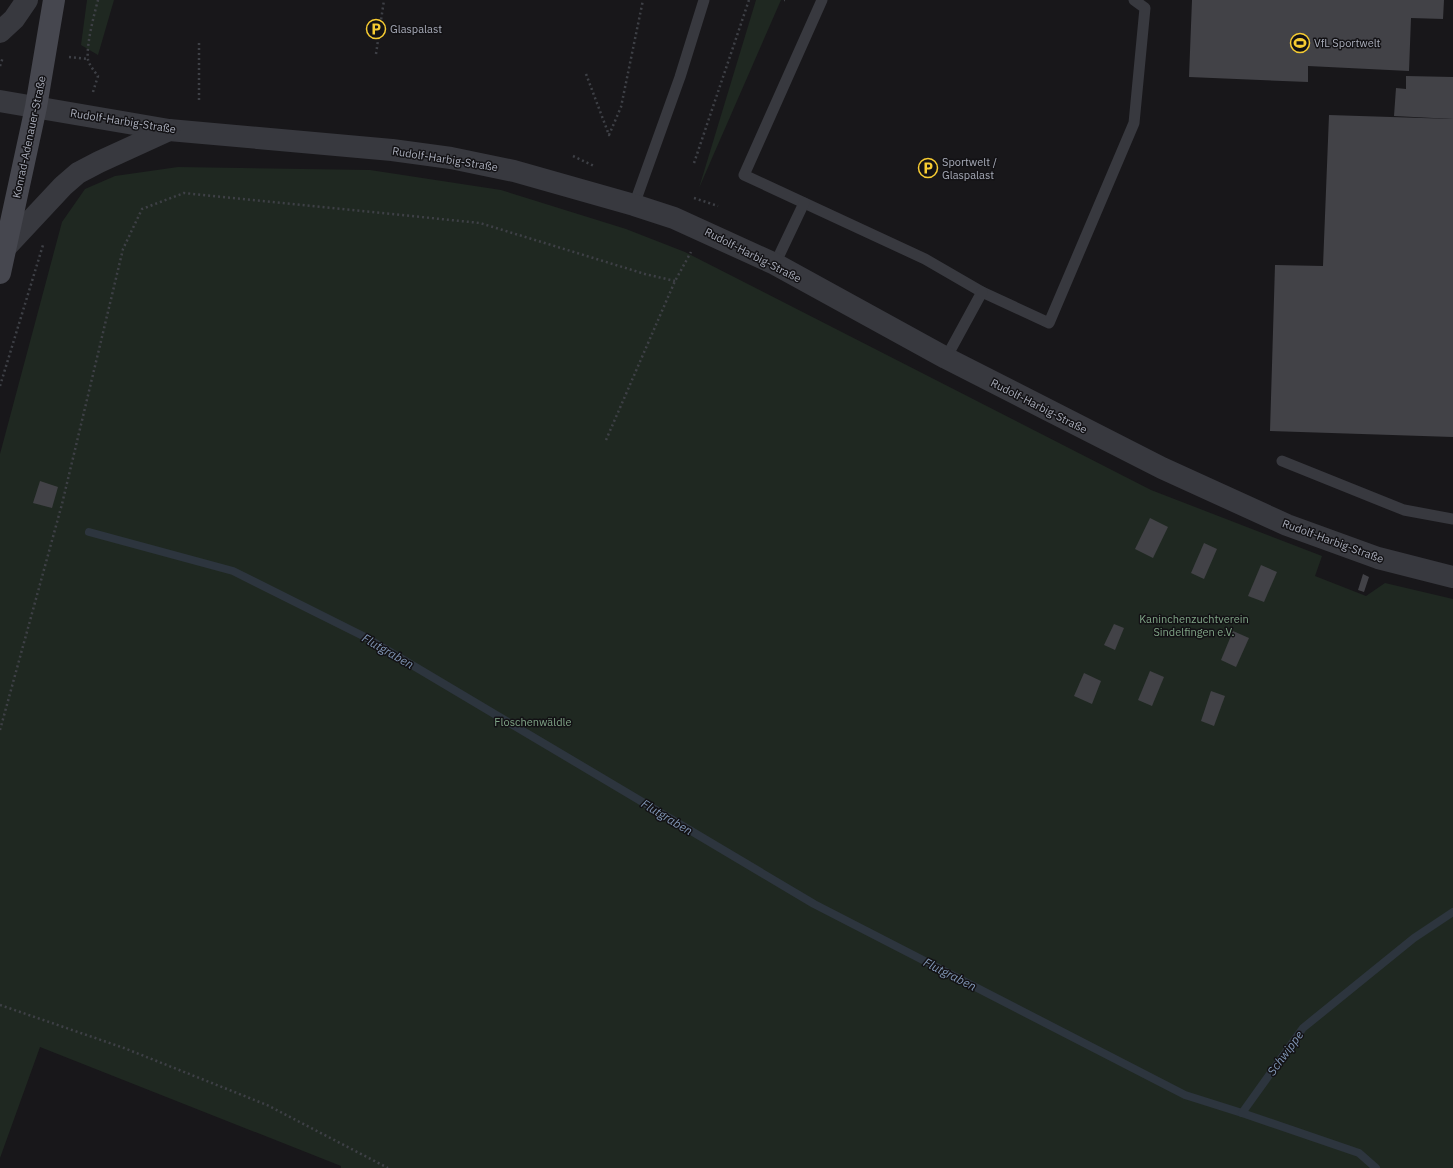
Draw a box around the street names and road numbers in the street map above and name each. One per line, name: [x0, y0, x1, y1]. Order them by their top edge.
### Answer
street label: Konrad-Adenauer-Straße: [9, 75, 49, 199]
street label: Rudolf-Harbig-Straße: [69, 106, 177, 136]
street label: Rudolf-Harbig-Straße: [391, 144, 499, 174]
street label: Rudolf-Harbig-Straße: [702, 225, 804, 285]
street label: Rudolf-Harbig-Straße: [988, 376, 1090, 436]
street label: Rudolf-Harbig-Straße: [1280, 516, 1386, 566]

